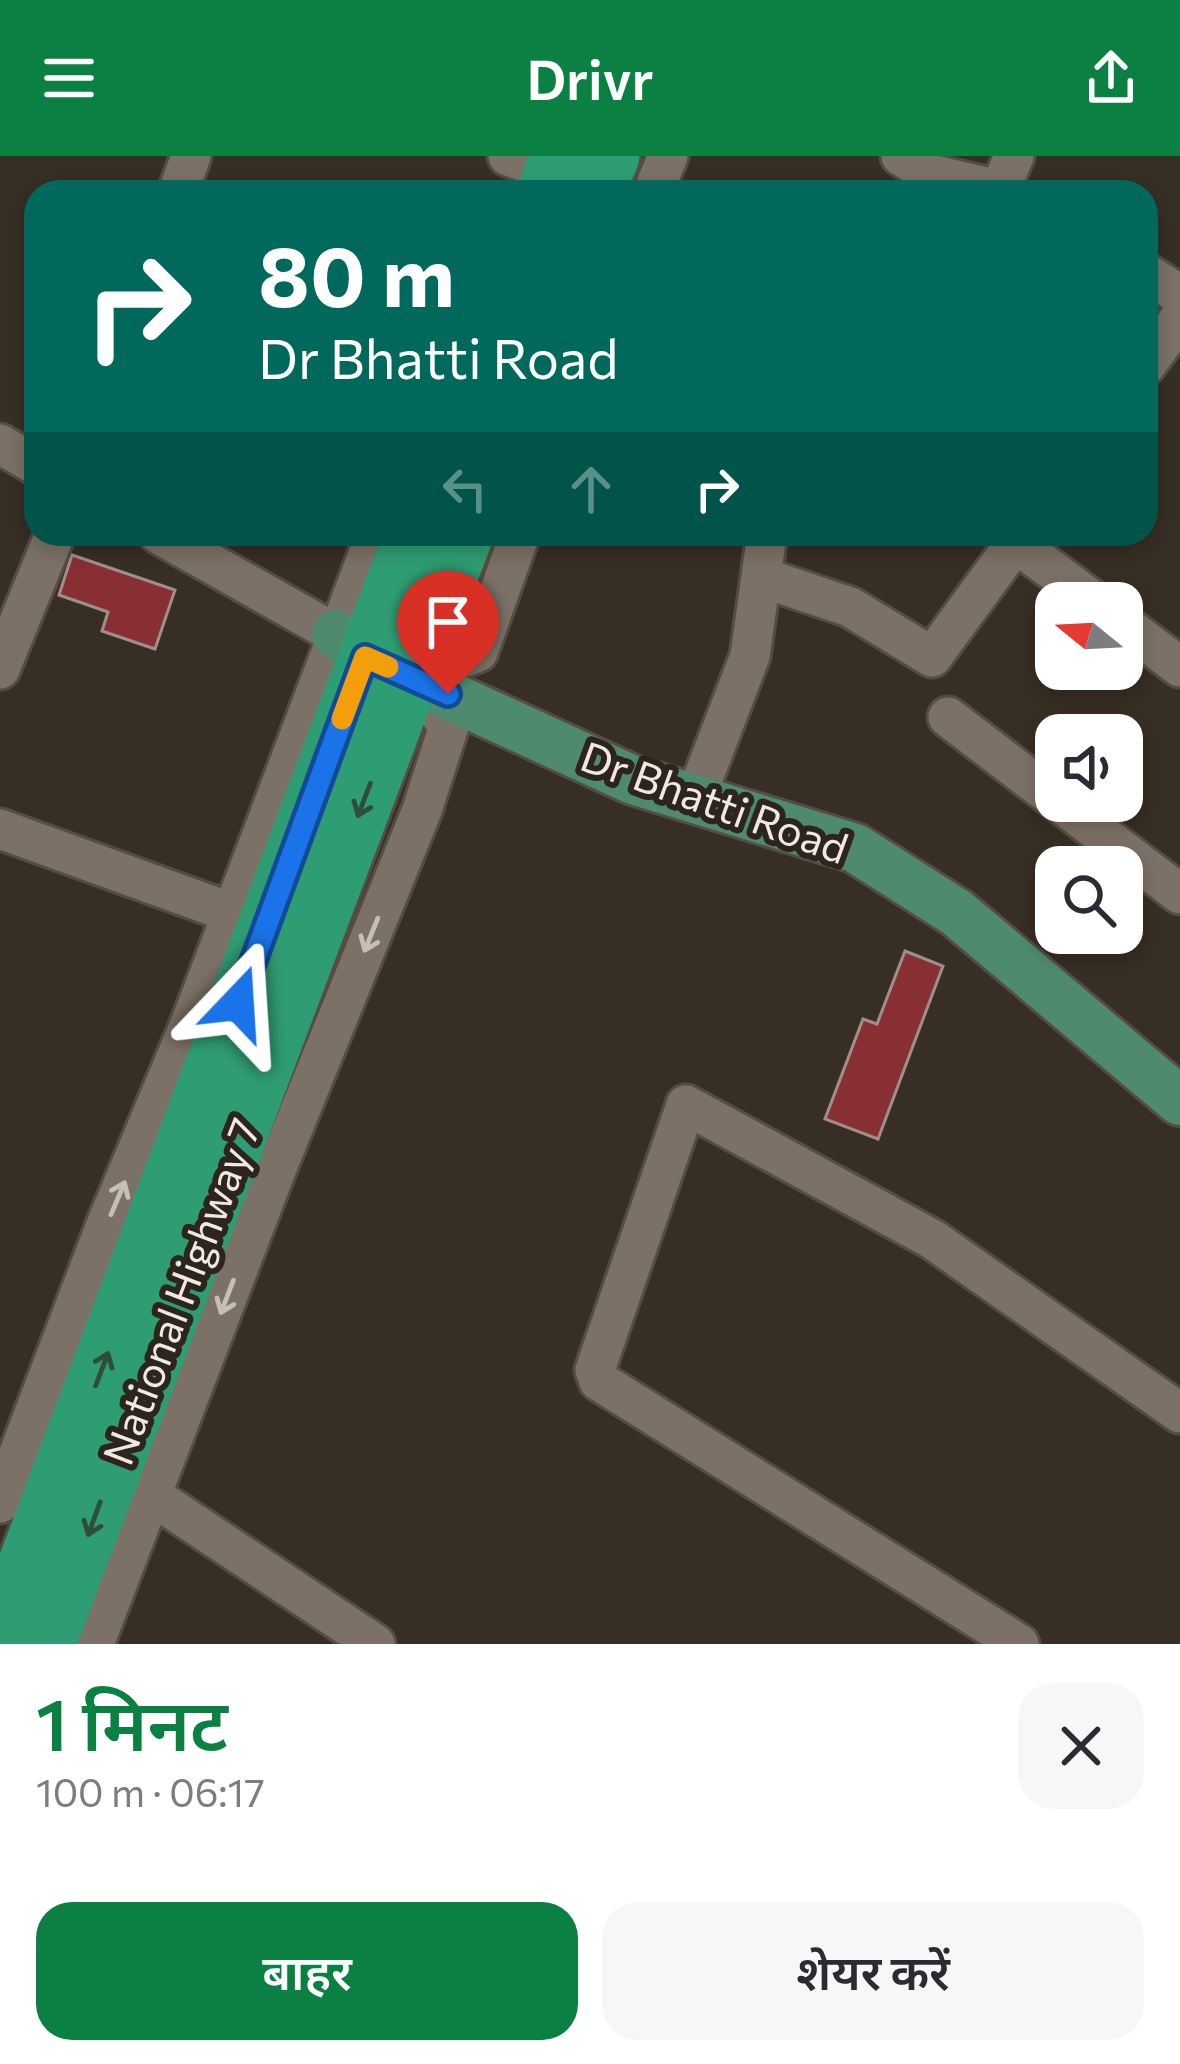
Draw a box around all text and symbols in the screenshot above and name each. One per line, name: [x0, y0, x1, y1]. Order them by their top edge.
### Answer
icon: menu: [36, 45, 102, 111]
text: Drivr: [526, 45, 654, 111]
icon: share: [1078, 45, 1144, 111]
text: 80 m: [258, 222, 455, 324]
icon: right: [60, 228, 216, 384]
text: Dr Bhatti Road: [258, 324, 618, 390]
icon: left: [432, 456, 498, 522]
icon: ahead: [558, 456, 624, 522]
icon: right: [684, 456, 750, 522]
pin: [397, 571, 499, 694]
north arrow: [1035, 582, 1143, 690]
map controls: [1035, 582, 1143, 954]
icon: arrive: [415, 589, 481, 655]
button: sound: [1035, 714, 1143, 822]
street label: Dr Bhatti Road: [574, 729, 856, 873]
one-way arrow: [352, 781, 374, 818]
button: search: [1035, 846, 1143, 954]
one-way arrow: [359, 916, 380, 953]
position arrow: [175, 940, 301, 1066]
street label: National Highway 7: [90, 1110, 270, 1472]
one-way arrow: [109, 1180, 130, 1217]
one-way arrow: [215, 1278, 237, 1315]
one-way arrow: [92, 1351, 114, 1388]
one-way arrow: [82, 1500, 103, 1537]
text: 1 मिनट: [36, 1678, 228, 1766]
button: close: [1018, 1683, 1144, 1809]
text: 100 m · 06:17: [36, 1767, 265, 1815]
button: बाहर: [36, 1902, 578, 2040]
button: शेयर करें: [602, 1902, 1144, 2040]

